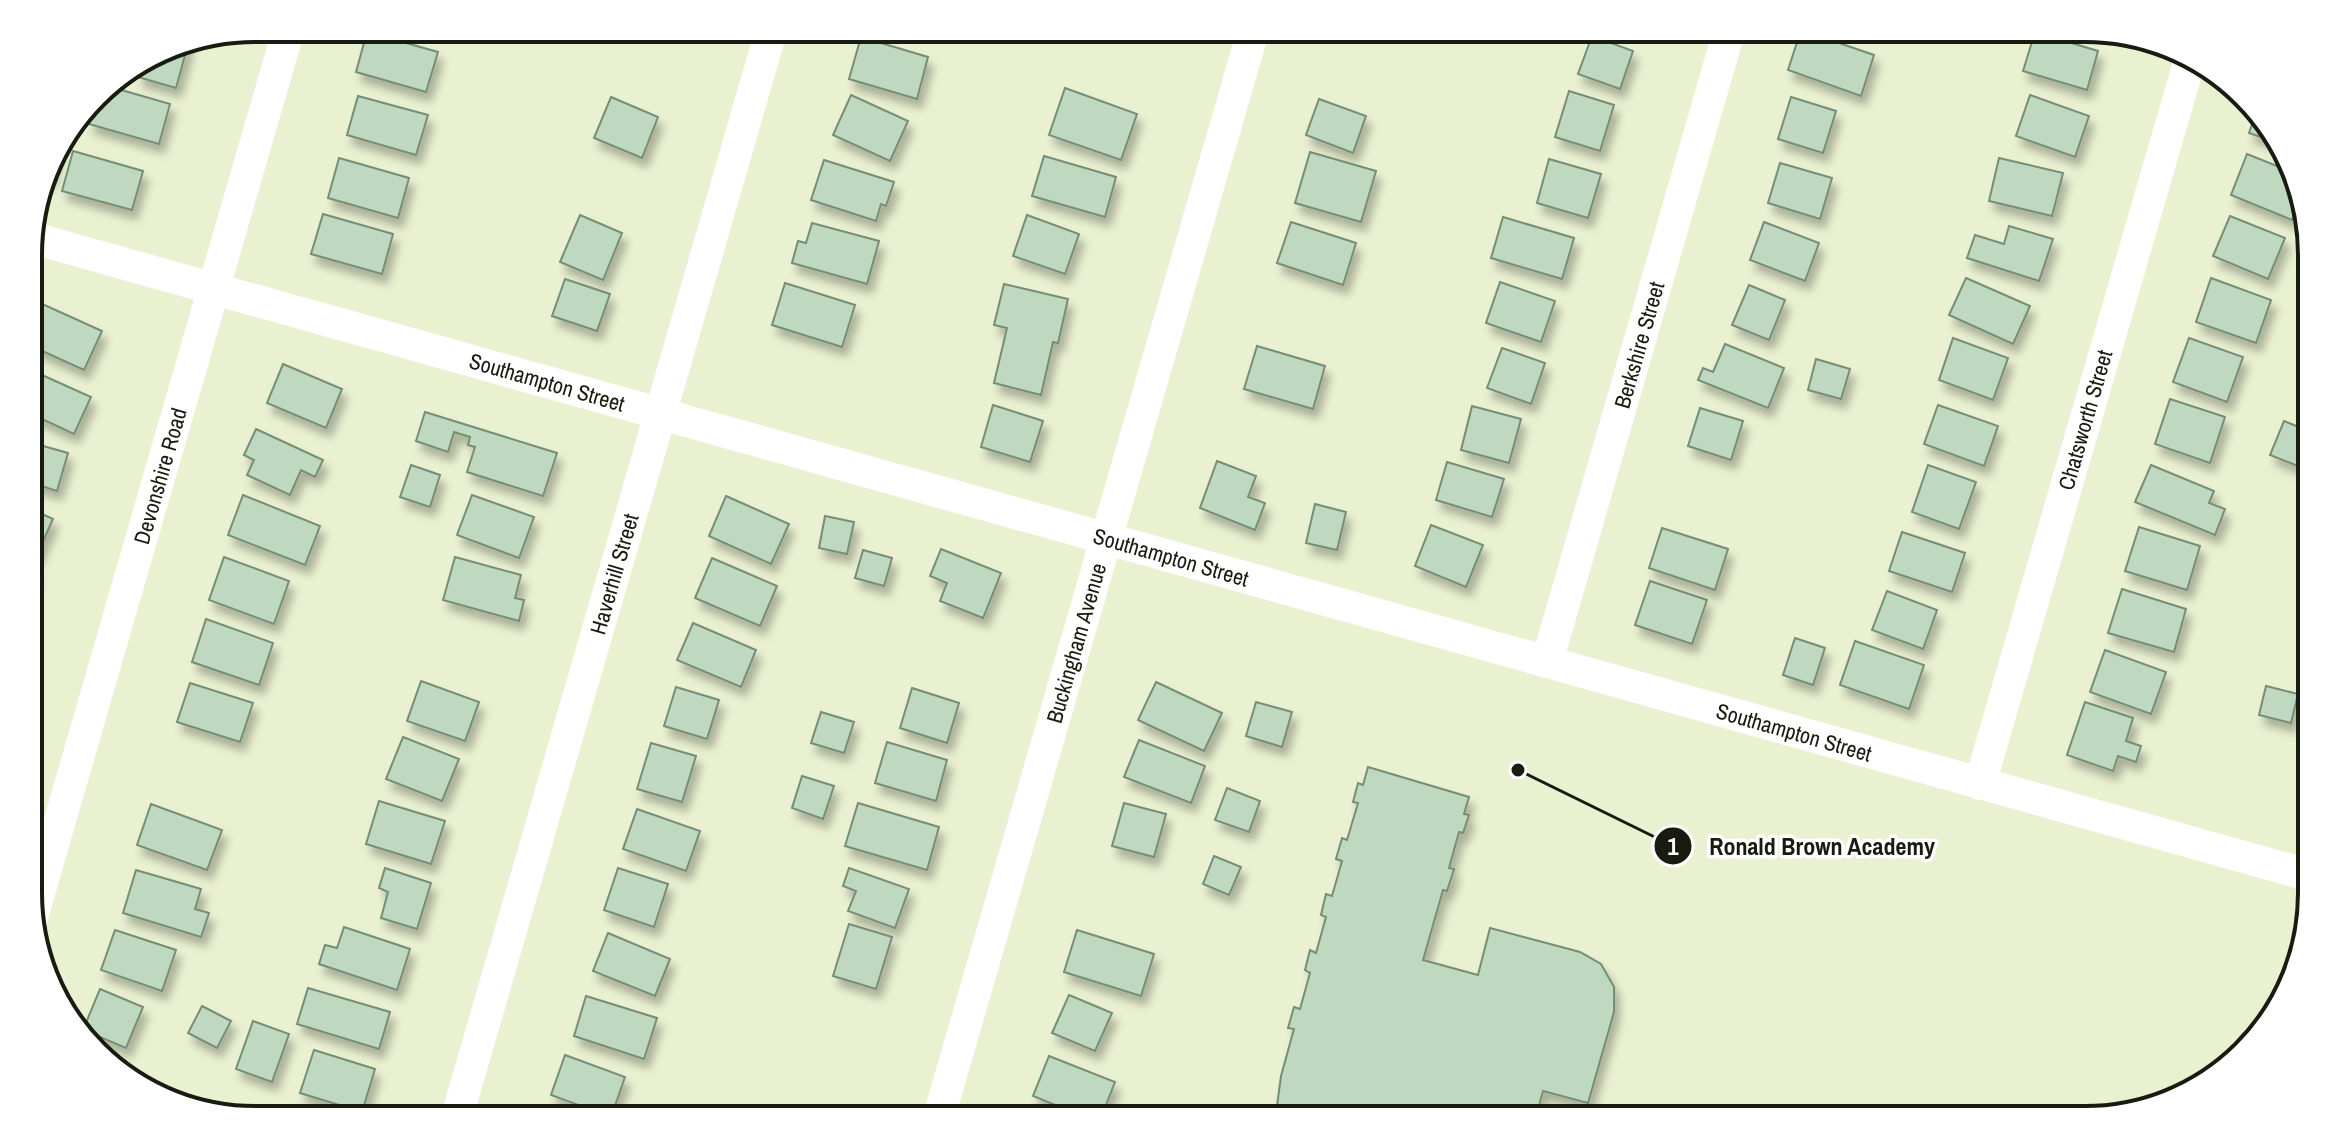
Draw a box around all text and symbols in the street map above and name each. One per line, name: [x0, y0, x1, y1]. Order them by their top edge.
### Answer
street label: Berkshire Street: [1607, 278, 1671, 412]
street label: Southampton Street: [466, 345, 628, 419]
street label: Chatsworth Street: [2051, 346, 2119, 494]
street label: Devonshire Road: [126, 404, 194, 548]
street label: Haverhill Street: [582, 510, 646, 638]
street label: Southampton Street: [1090, 520, 1252, 594]
street label: Buckingham Avenue: [1039, 559, 1113, 727]
street label: Southampton Street: [1713, 695, 1875, 769]
callout: Ronald Brown Academy: [1653, 822, 1951, 870]
text: 1: [1668, 830, 1679, 862]
text: Ronald Brown Academy: [1709, 830, 1935, 862]

